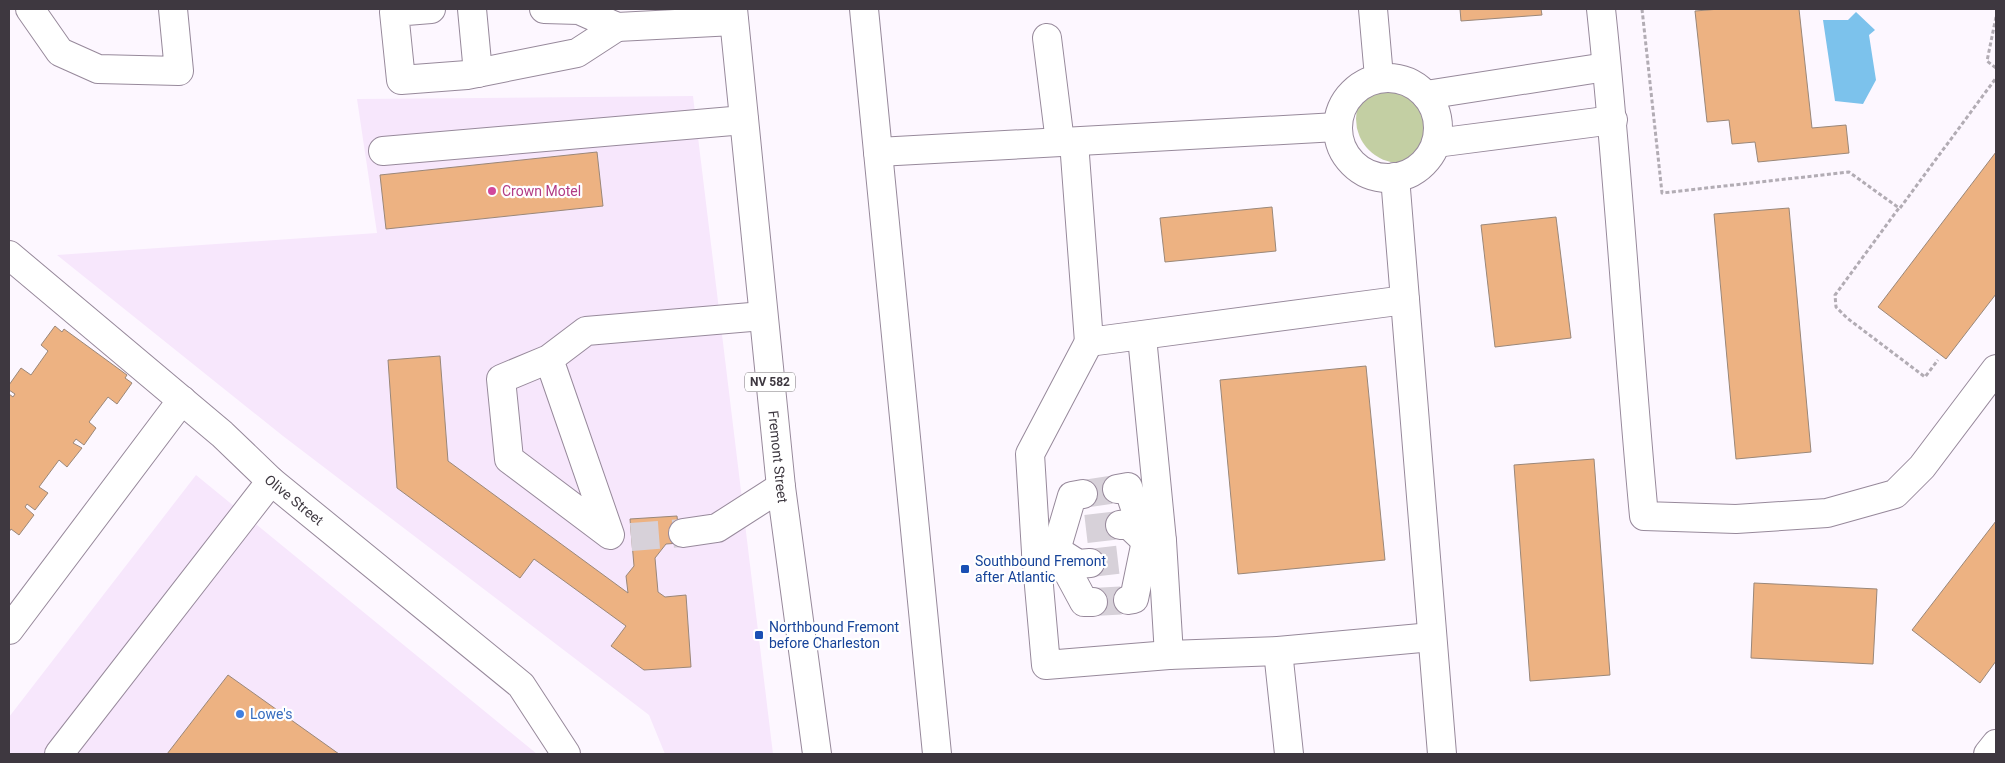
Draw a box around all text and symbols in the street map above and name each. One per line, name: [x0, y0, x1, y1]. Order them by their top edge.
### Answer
place label: Crown Motel: [502, 183, 581, 199]
marker: Crown Motel: [486, 185, 498, 197]
road number: NV 582: [745, 372, 795, 392]
street label: Fremont Street: [765, 410, 791, 504]
street label: Olive Street: [261, 471, 327, 529]
place label: Southbound Fremont after Atlantic: [975, 553, 1107, 585]
marker: Southbound Fremont after Atlantic: [959, 563, 971, 575]
place label: Northbound Fremont before Charleston: [769, 619, 900, 651]
marker: Northbound Fremont before Charleston: [753, 629, 765, 641]
place label: Lowe's: [250, 706, 293, 722]
marker: Lowe's: [234, 708, 246, 720]

